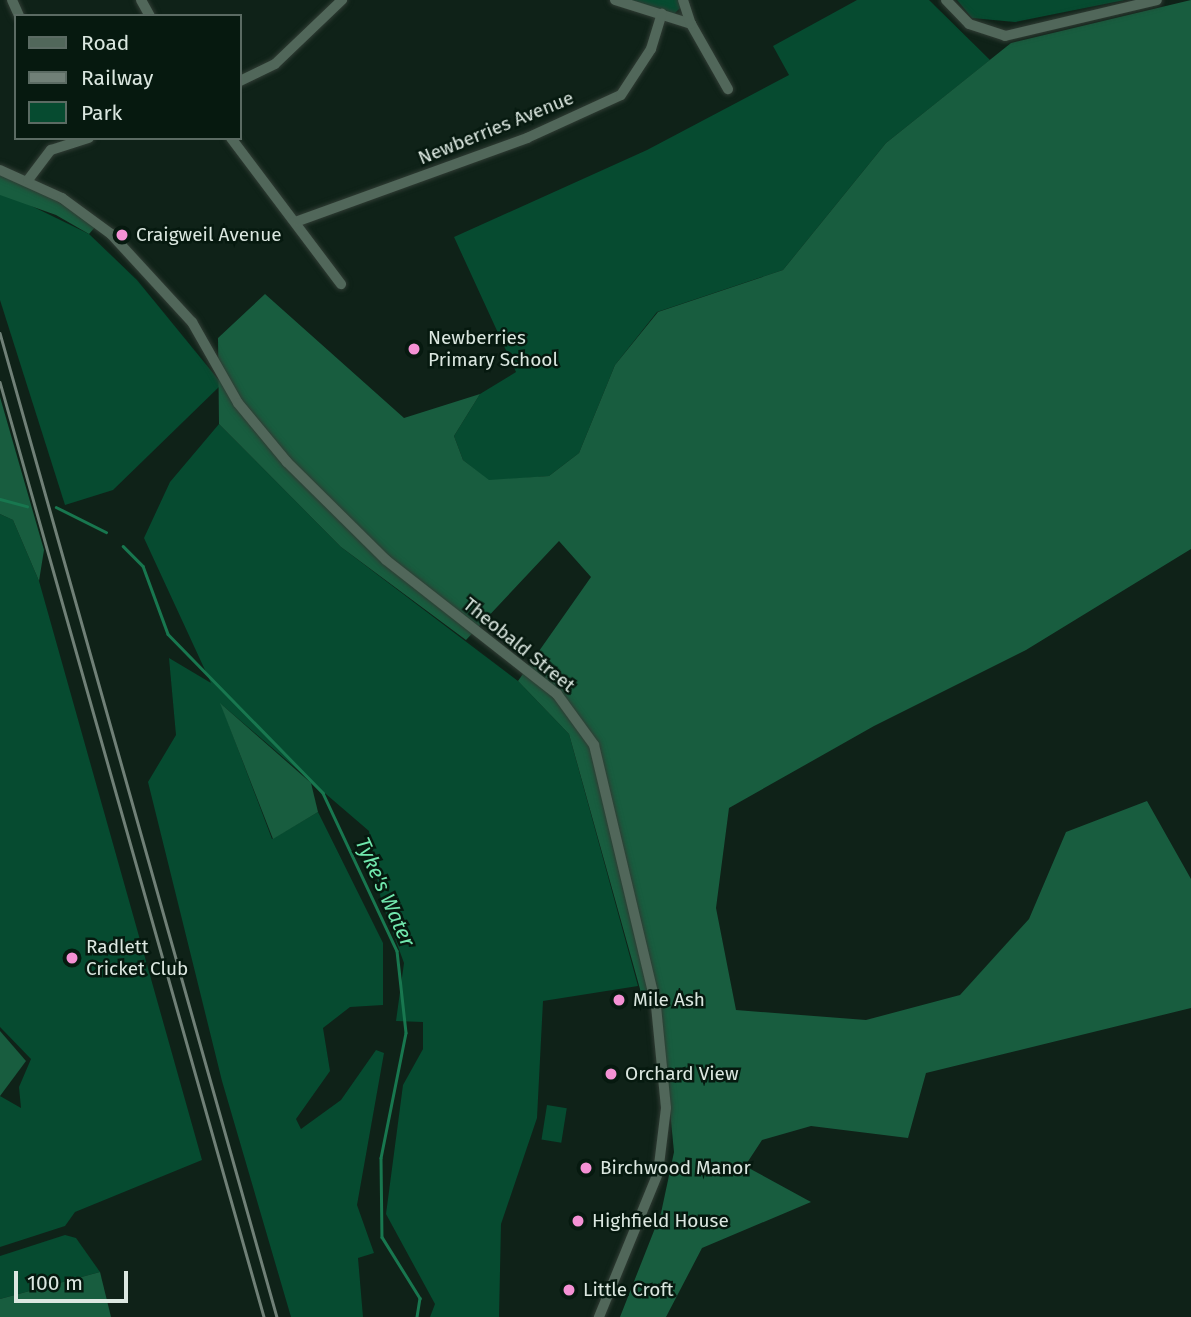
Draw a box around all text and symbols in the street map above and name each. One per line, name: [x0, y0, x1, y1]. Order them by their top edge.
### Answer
legend: [14, 14, 242, 140]
text: Road: [81, 30, 129, 56]
text: Railway: [81, 65, 153, 91]
street label: Newberries Avenue: [415, 86, 577, 170]
text: Park: [81, 100, 122, 126]
place label: Craigweil Avenue: [136, 224, 282, 246]
marker: Craigweil Avenue: [114, 227, 130, 243]
place label: Newberries Primary School: [428, 327, 558, 371]
marker: Newberries Primary School: [406, 341, 422, 357]
street label: Theobald Street: [459, 593, 579, 697]
water label: Tyke's Water: [350, 834, 420, 950]
place label: Radlett Cricket Club: [86, 936, 188, 980]
marker: Radlett Cricket Club: [64, 950, 80, 966]
place label: Mile Ash: [633, 989, 705, 1011]
marker: Mile Ash: [611, 992, 627, 1008]
place label: Orchard View: [625, 1063, 739, 1085]
marker: Orchard View: [603, 1066, 619, 1082]
place label: Birchwood Manor: [600, 1157, 751, 1179]
marker: Birchwood Manor: [578, 1160, 594, 1176]
place label: Highfield House: [592, 1210, 729, 1232]
marker: Highfield House: [570, 1213, 586, 1229]
scale bar: [18, 1258, 131, 1302]
text: 100 m: [27, 1270, 83, 1296]
place label: Little Croft: [583, 1279, 674, 1301]
marker: Little Croft: [561, 1282, 577, 1298]

